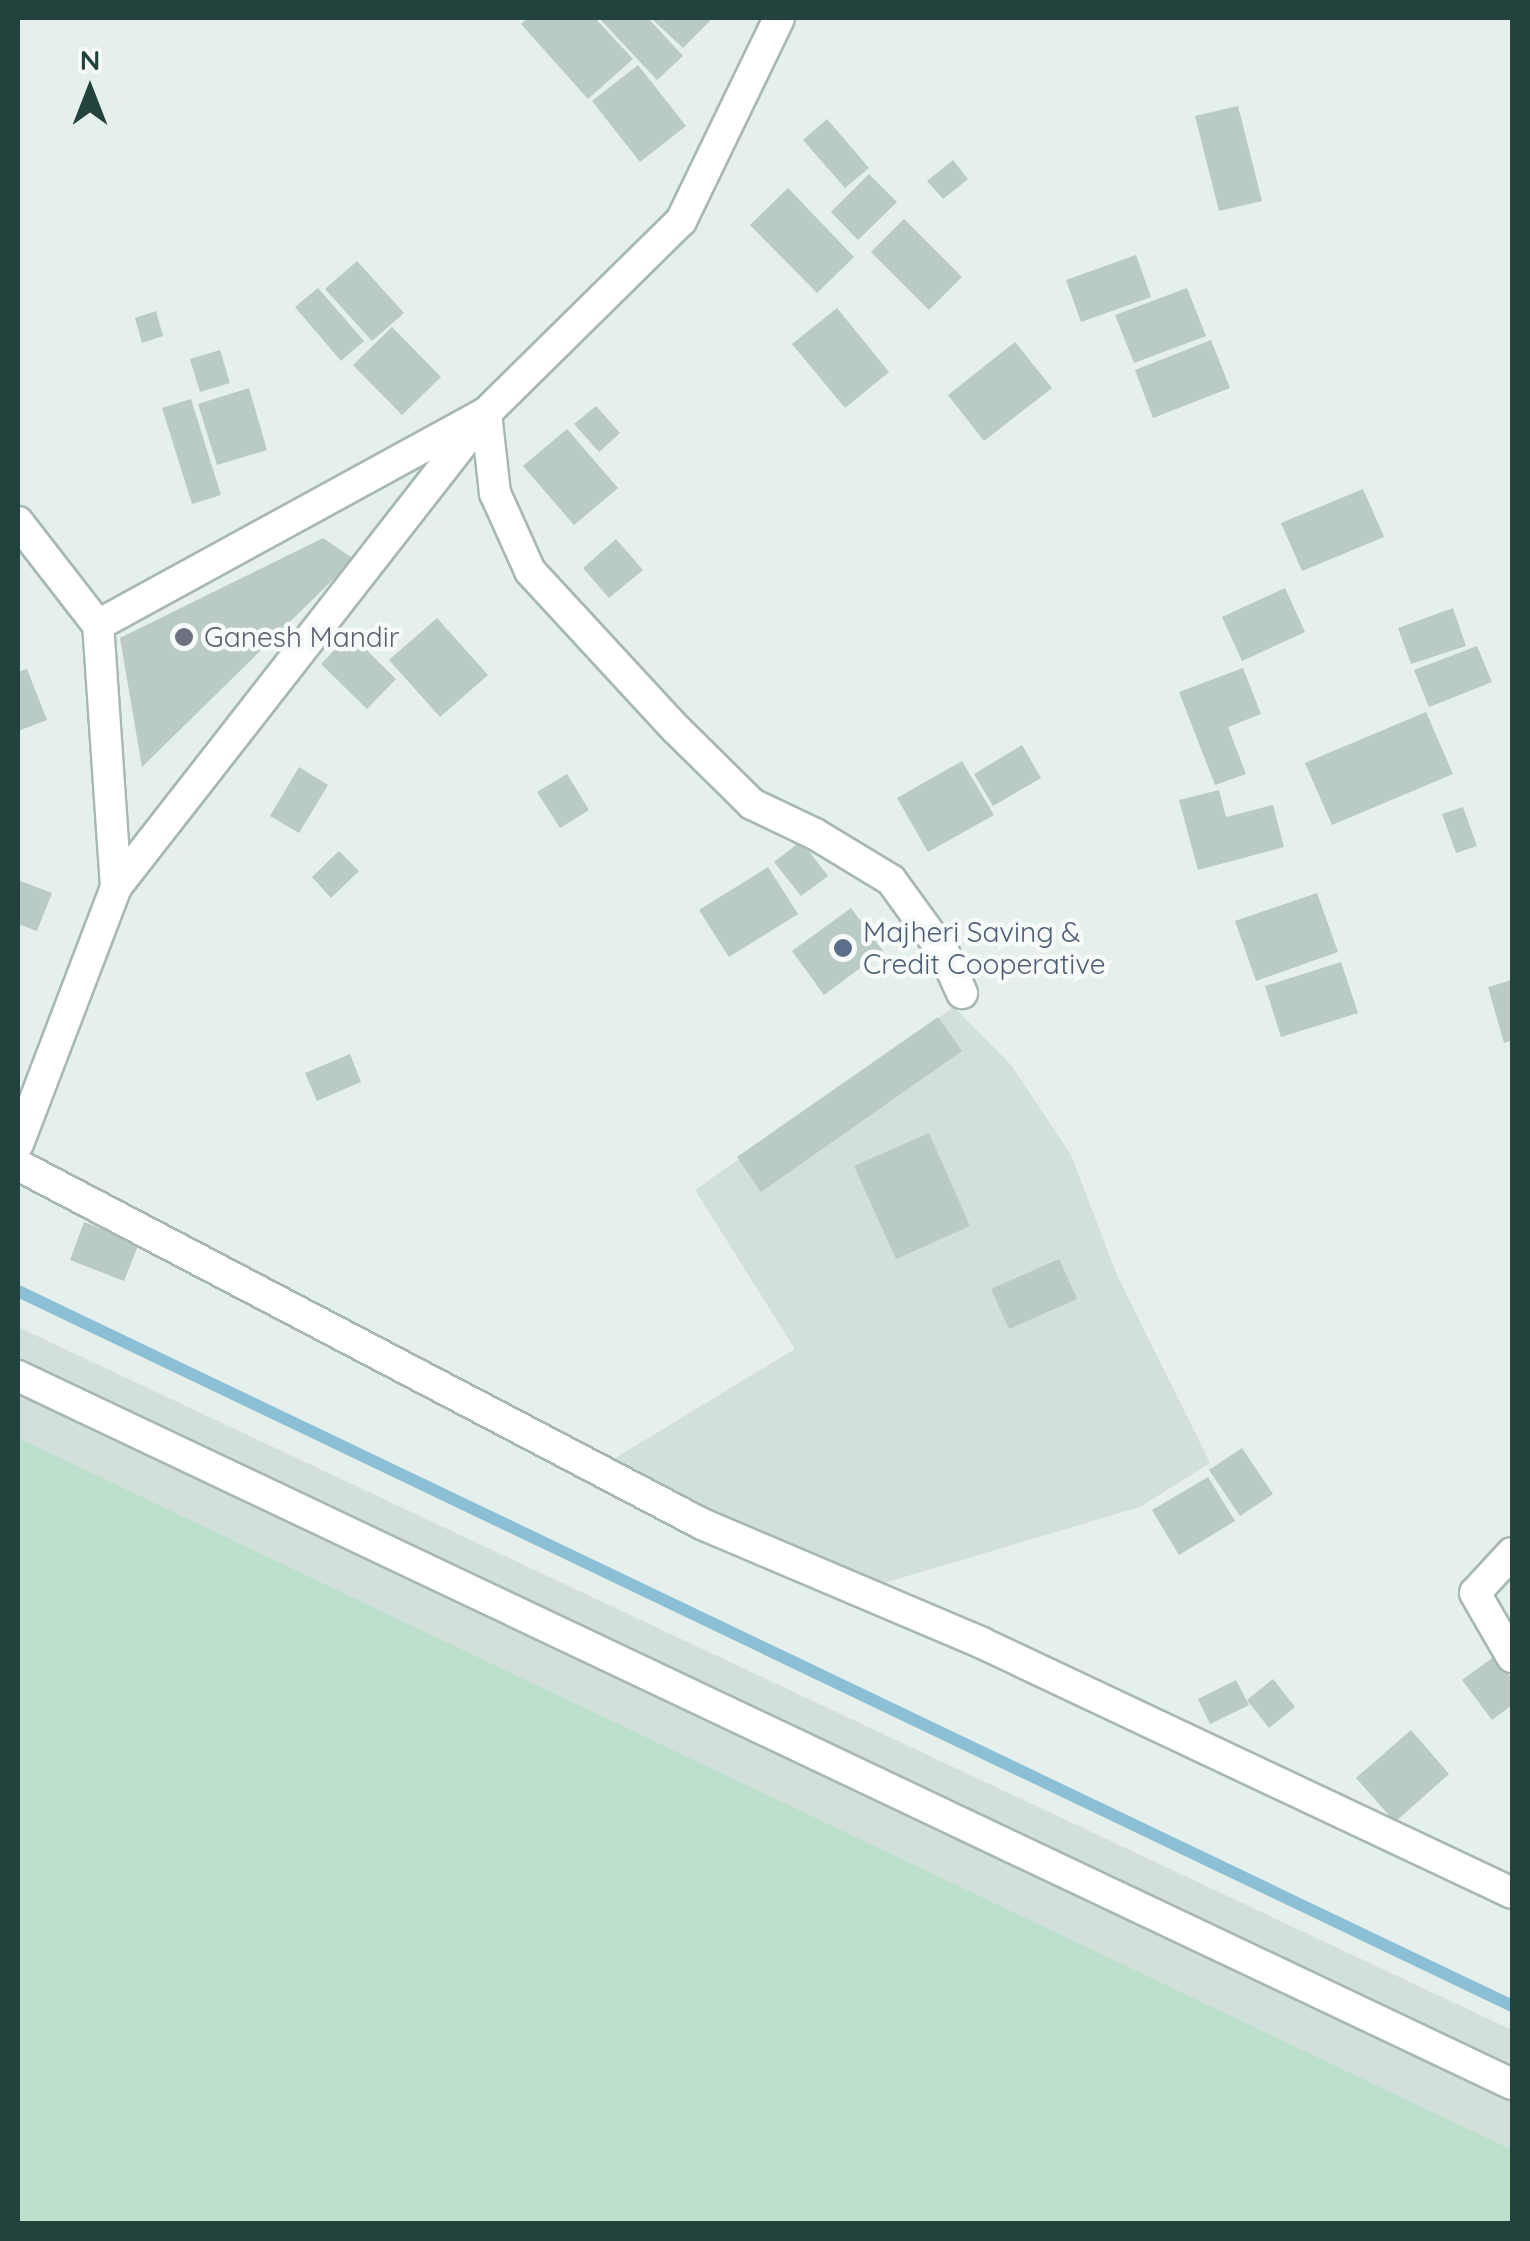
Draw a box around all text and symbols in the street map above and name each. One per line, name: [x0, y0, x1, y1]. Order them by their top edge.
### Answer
north arrow: [40, 40, 140, 140]
text: N: [80, 42, 100, 77]
place label: Ganesh Mandir: [204, 620, 400, 654]
marker: Ganesh Mandir: [173, 626, 195, 648]
place label: Majheri Saving & Credit Cooperative: [863, 915, 1106, 981]
marker: Majheri Saving & Credit Cooperative: [832, 937, 854, 959]

